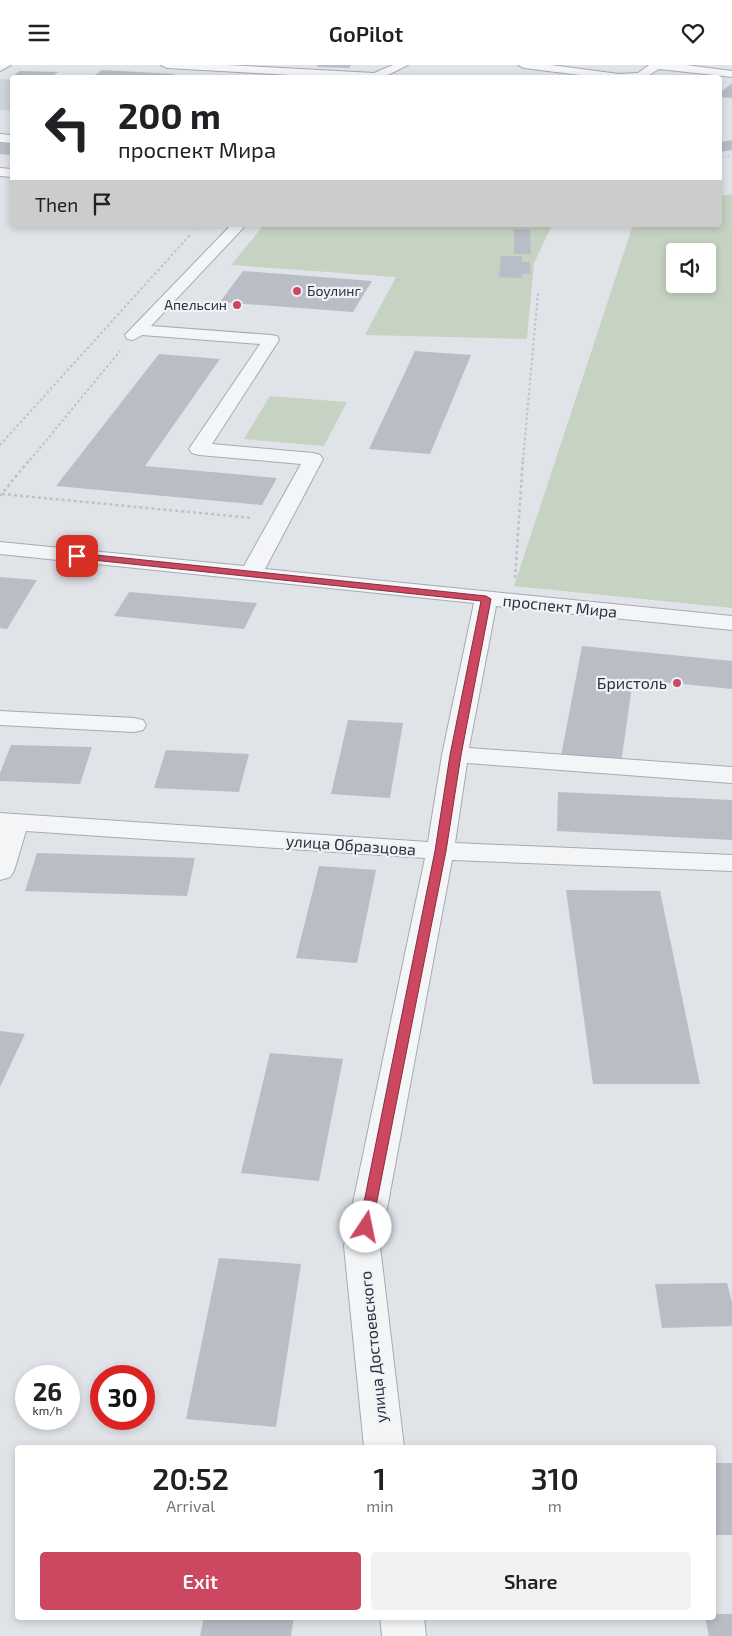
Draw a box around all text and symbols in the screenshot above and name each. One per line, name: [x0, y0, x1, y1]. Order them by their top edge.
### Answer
icon: menu: [25, 19, 53, 47]
icon: heart: [679, 19, 707, 47]
text: GoPilot: [329, 20, 403, 46]
text: 200 m: [118, 94, 221, 136]
icon: left: [35, 95, 100, 160]
text: проспект Мира: [118, 136, 276, 162]
icon: arrive: [88, 190, 116, 218]
text: Then: [35, 193, 78, 216]
map controls: [666, 243, 716, 293]
button: sound: [666, 243, 716, 293]
place label: Боулинг: [307, 282, 362, 299]
marker: Боулинг: [291, 285, 303, 297]
place label: Апельсин: [164, 296, 227, 313]
marker: Апельсин: [231, 299, 243, 311]
pin: [56, 535, 98, 577]
icon: arrive: [63, 542, 91, 570]
street label: проспект Мира: [502, 590, 618, 621]
place label: Бристоль: [597, 673, 667, 692]
marker: Бристоль: [671, 677, 683, 689]
street label: улица Образцова: [285, 830, 417, 860]
position arrow: [339, 1200, 391, 1252]
street label: улица Достоевского: [355, 1270, 391, 1424]
speed limit sign: 30: [90, 1365, 155, 1430]
text: 26: [33, 1376, 62, 1406]
text: km/h: [33, 1403, 62, 1417]
text: 20:52: [152, 1460, 229, 1496]
text: 1: [374, 1460, 386, 1496]
text: 310: [531, 1460, 579, 1496]
text: Arrival: [166, 1496, 215, 1515]
text: min: [366, 1496, 394, 1515]
text: m: [548, 1496, 562, 1515]
button: Exit: [40, 1552, 361, 1610]
button: Share: [371, 1552, 691, 1610]

